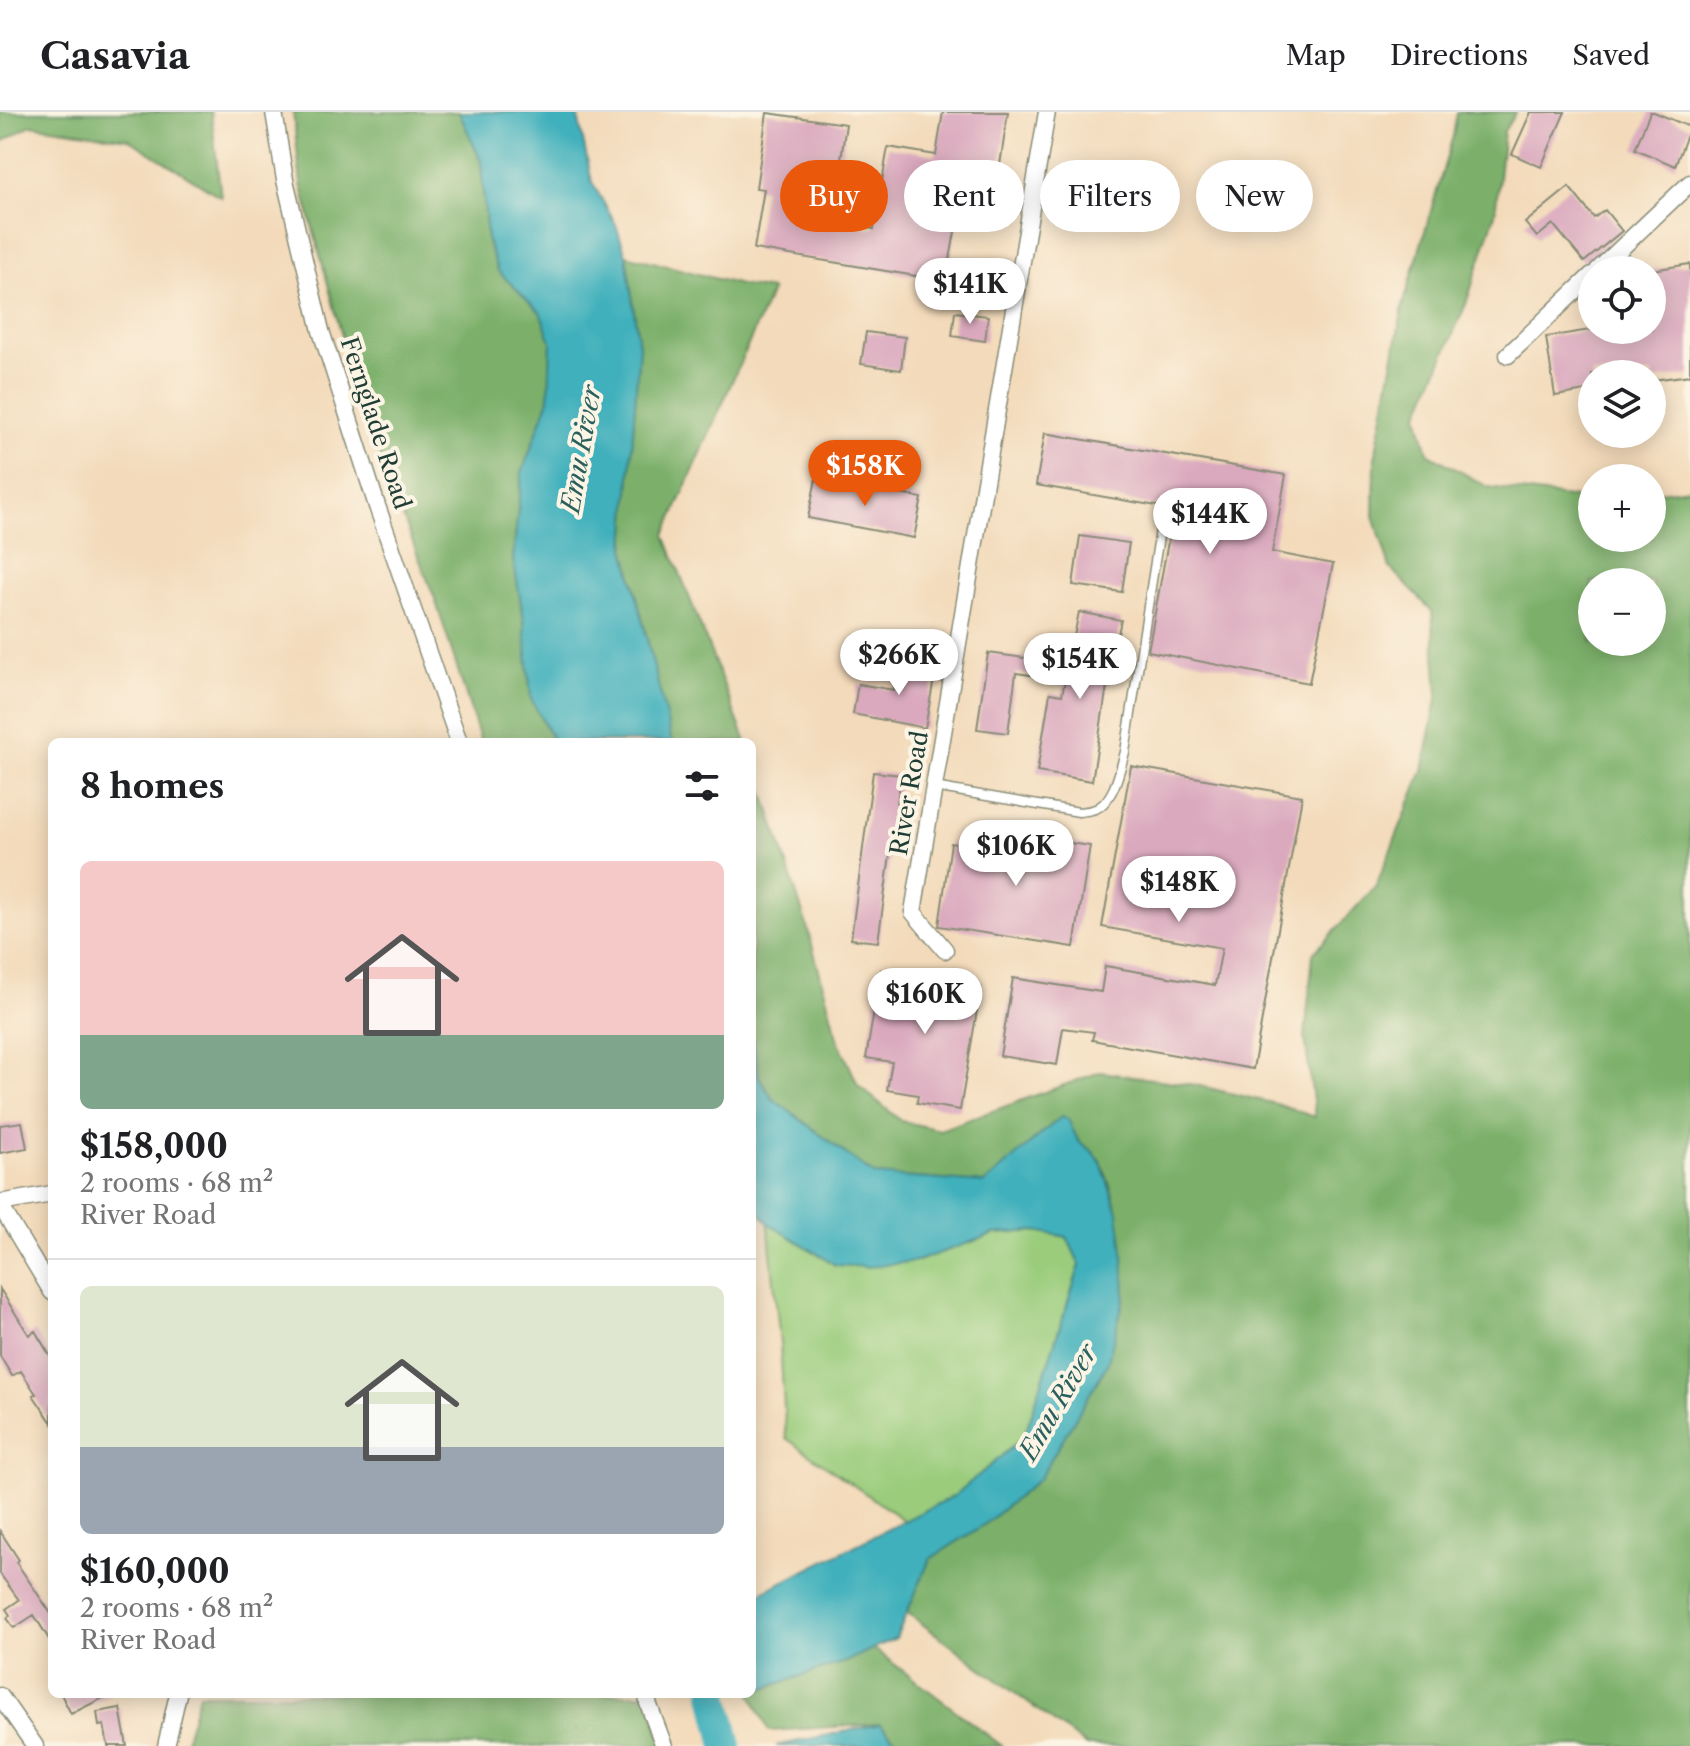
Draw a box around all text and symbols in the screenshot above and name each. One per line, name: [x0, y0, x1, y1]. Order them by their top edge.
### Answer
text: Casavia: [40, 32, 190, 79]
text: Map: [1286, 38, 1346, 72]
text: Directions: [1390, 38, 1528, 72]
text: Saved: [1572, 38, 1650, 72]
chip: Buy: [780, 160, 888, 232]
chip: Rent: [904, 160, 1024, 232]
chip: Filters: [1040, 160, 1180, 232]
chip: New: [1196, 160, 1313, 232]
map controls: [1578, 256, 1666, 656]
button: locate: [1578, 256, 1666, 344]
pin: $141K: [914, 258, 1026, 326]
text: $141K: [933, 268, 1007, 300]
street label: Fernglade Road: [334, 333, 418, 513]
button: layers: [1578, 360, 1666, 448]
water label: Emu River: [554, 381, 608, 517]
pin: $158K: [809, 440, 921, 508]
text: $158K: [826, 450, 904, 482]
button: +: [1578, 464, 1666, 552]
pin: $144K: [1154, 488, 1266, 556]
text: $144K: [1171, 498, 1249, 530]
button: −: [1578, 568, 1666, 656]
pin: $266K: [843, 629, 955, 697]
pin: $154K: [1024, 633, 1136, 701]
text: $266K: [858, 639, 940, 671]
text: $154K: [1042, 643, 1118, 675]
street label: River Road: [884, 728, 934, 857]
icon: filters: [680, 764, 724, 808]
text: 8 homes: [80, 765, 224, 807]
pin: $106K: [960, 820, 1072, 888]
text: $106K: [977, 830, 1055, 862]
pin: $148K: [1123, 856, 1235, 924]
text: $148K: [1140, 866, 1218, 898]
icon: home: [330, 913, 474, 1057]
pin: $160K: [869, 968, 981, 1036]
text: $160K: [885, 978, 965, 1010]
text: $158,000: [80, 1125, 228, 1167]
text: 2 rooms · 68 m²: [80, 1167, 273, 1199]
text: River Road: [80, 1199, 216, 1231]
water label: Emu River: [1011, 1337, 1105, 1468]
icon: home: [330, 1338, 474, 1482]
text: $160,000: [80, 1550, 230, 1592]
text: 2 rooms · 68 m²: [80, 1592, 273, 1624]
text: River Road: [80, 1624, 216, 1656]

